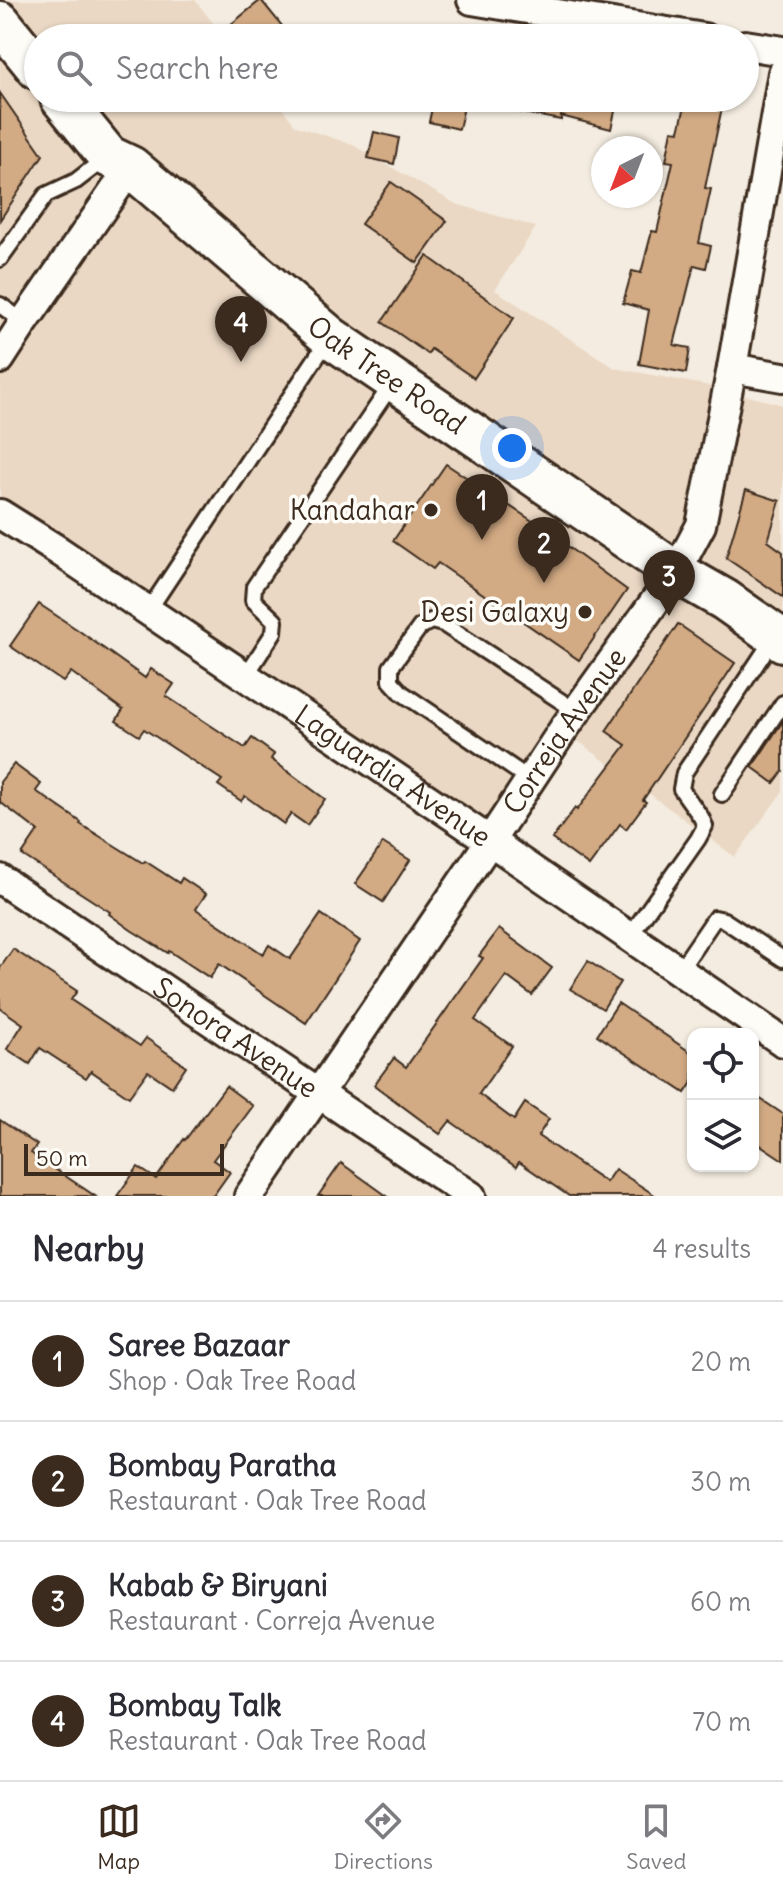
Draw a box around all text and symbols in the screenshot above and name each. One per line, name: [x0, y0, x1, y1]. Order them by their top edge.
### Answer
search box: [24, 24, 759, 112]
icon: search: [52, 46, 96, 90]
text: Search here: [116, 49, 279, 87]
north arrow: [591, 136, 663, 208]
pin: 4: [215, 296, 267, 362]
street label: Oak Tree Road: [300, 308, 473, 442]
your location: [492, 428, 532, 468]
pin: 1: [456, 474, 508, 540]
place label: Kandahar: [290, 492, 415, 528]
marker: Kandahar: [422, 501, 440, 519]
pin: 2: [518, 517, 570, 583]
pin: 3: [643, 550, 695, 616]
place label: Desi Galaxy: [420, 594, 569, 630]
marker: Desi Galaxy: [576, 603, 594, 621]
street label: Correja Avenue: [495, 641, 634, 821]
street label: Laguardia Avenue: [288, 697, 498, 855]
street label: Sonora Avenue: [146, 969, 325, 1106]
map controls: [687, 1028, 759, 1172]
button: locate: [687, 1028, 759, 1100]
button: layers: [687, 1100, 759, 1172]
scale bar: [24, 1140, 224, 1176]
text: 50 m: [36, 1144, 88, 1172]
text: Nearby: [32, 1227, 145, 1270]
text: 4 results: [653, 1232, 751, 1265]
text: Saree Bazaar: [108, 1326, 290, 1364]
text: 1: [53, 1345, 63, 1378]
text: 20 m: [691, 1345, 751, 1378]
text: Shop · Oak Tree Road: [108, 1364, 356, 1397]
text: Bombay Paratha: [108, 1446, 337, 1484]
text: 2: [51, 1465, 65, 1498]
text: 30 m: [690, 1465, 751, 1498]
text: Restaurant · Oak Tree Road: [108, 1484, 427, 1517]
text: Kabab & Biryani: [108, 1566, 328, 1604]
text: 3: [51, 1585, 65, 1618]
text: 60 m: [690, 1585, 751, 1618]
text: Restaurant · Correja Avenue: [108, 1604, 435, 1637]
text: Bombay Talk: [108, 1686, 281, 1724]
text: 4: [50, 1705, 66, 1738]
text: 70 m: [692, 1705, 751, 1738]
text: Restaurant · Oak Tree Road: [108, 1724, 427, 1757]
tab: Map: [97, 1799, 141, 1875]
tab: Directions: [334, 1799, 433, 1875]
tab: Saved: [626, 1799, 686, 1875]

